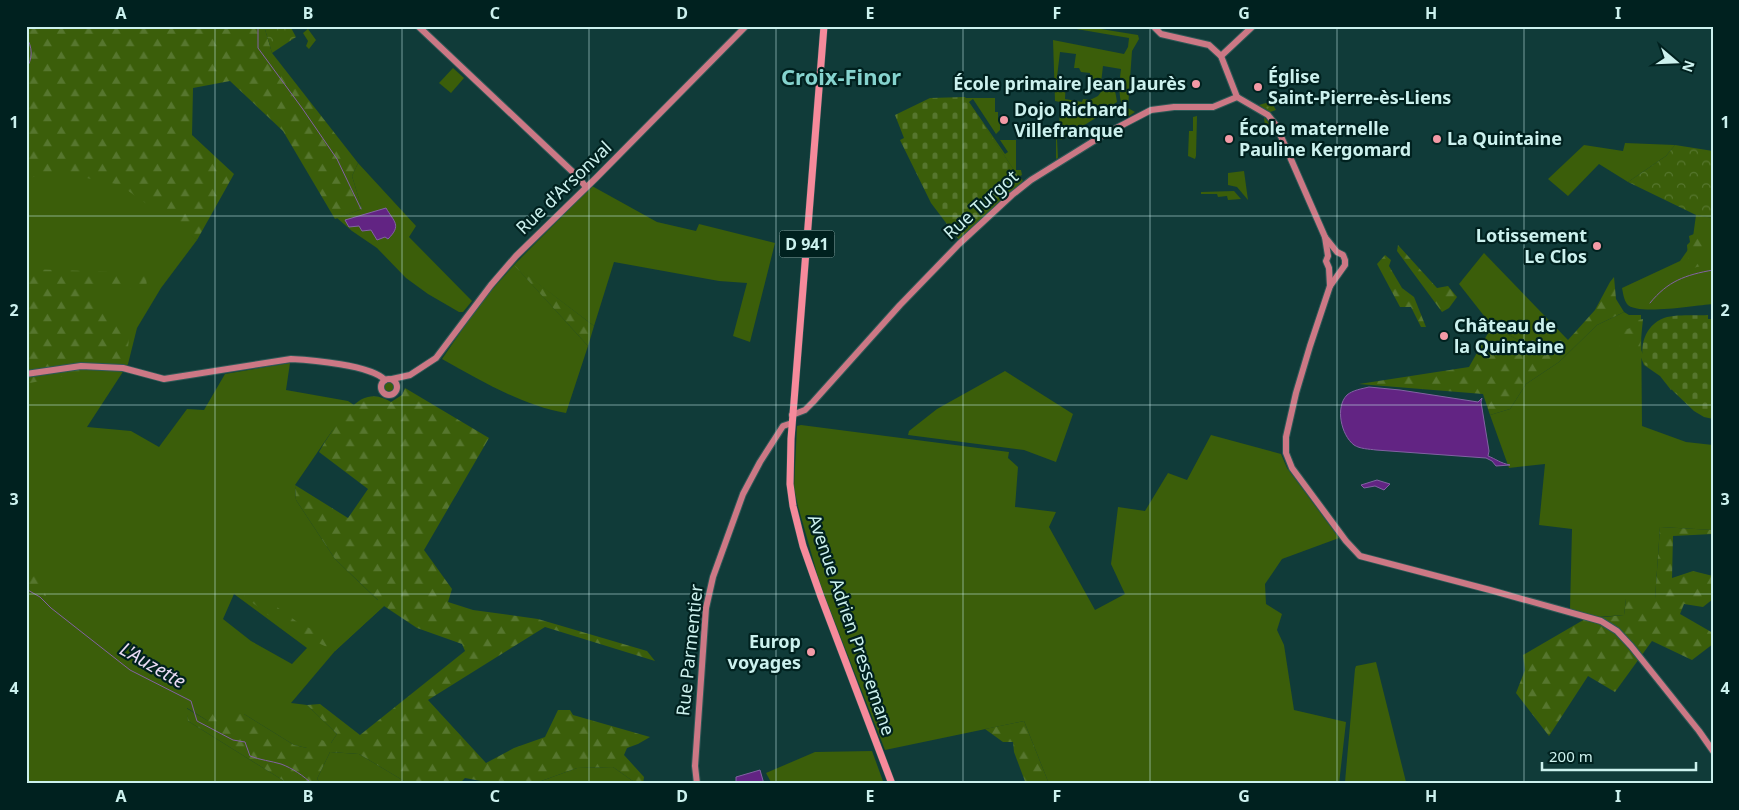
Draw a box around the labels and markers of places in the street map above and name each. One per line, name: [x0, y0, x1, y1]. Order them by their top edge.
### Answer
place label: Église Saint-Pierre-ès-Liens: [1268, 64, 1451, 109]
place label: École primaire Jean Jaurès: [953, 71, 1186, 95]
marker: École primaire Jean Jaurès: [1190, 78, 1202, 90]
marker: Église Saint-Pierre-ès-Liens: [1252, 81, 1264, 93]
place label: Dojo Richard Villefranque: [1014, 97, 1128, 142]
marker: Dojo Richard Villefranque: [998, 114, 1010, 126]
place label: École maternelle Pauline Kergomard: [1239, 116, 1411, 161]
place label: La Quintaine: [1447, 126, 1562, 150]
marker: École maternelle Pauline Kergomard: [1223, 133, 1235, 145]
marker: La Quintaine: [1431, 133, 1443, 145]
place label: Lotissement Le Clos: [1476, 223, 1587, 268]
marker: Lotissement Le Clos: [1591, 240, 1603, 252]
place label: Château de la Quintaine: [1454, 313, 1564, 358]
marker: Château de la Quintaine: [1438, 330, 1450, 342]
place label: Europ voyages: [728, 629, 801, 674]
marker: Europ voyages: [805, 646, 817, 658]

